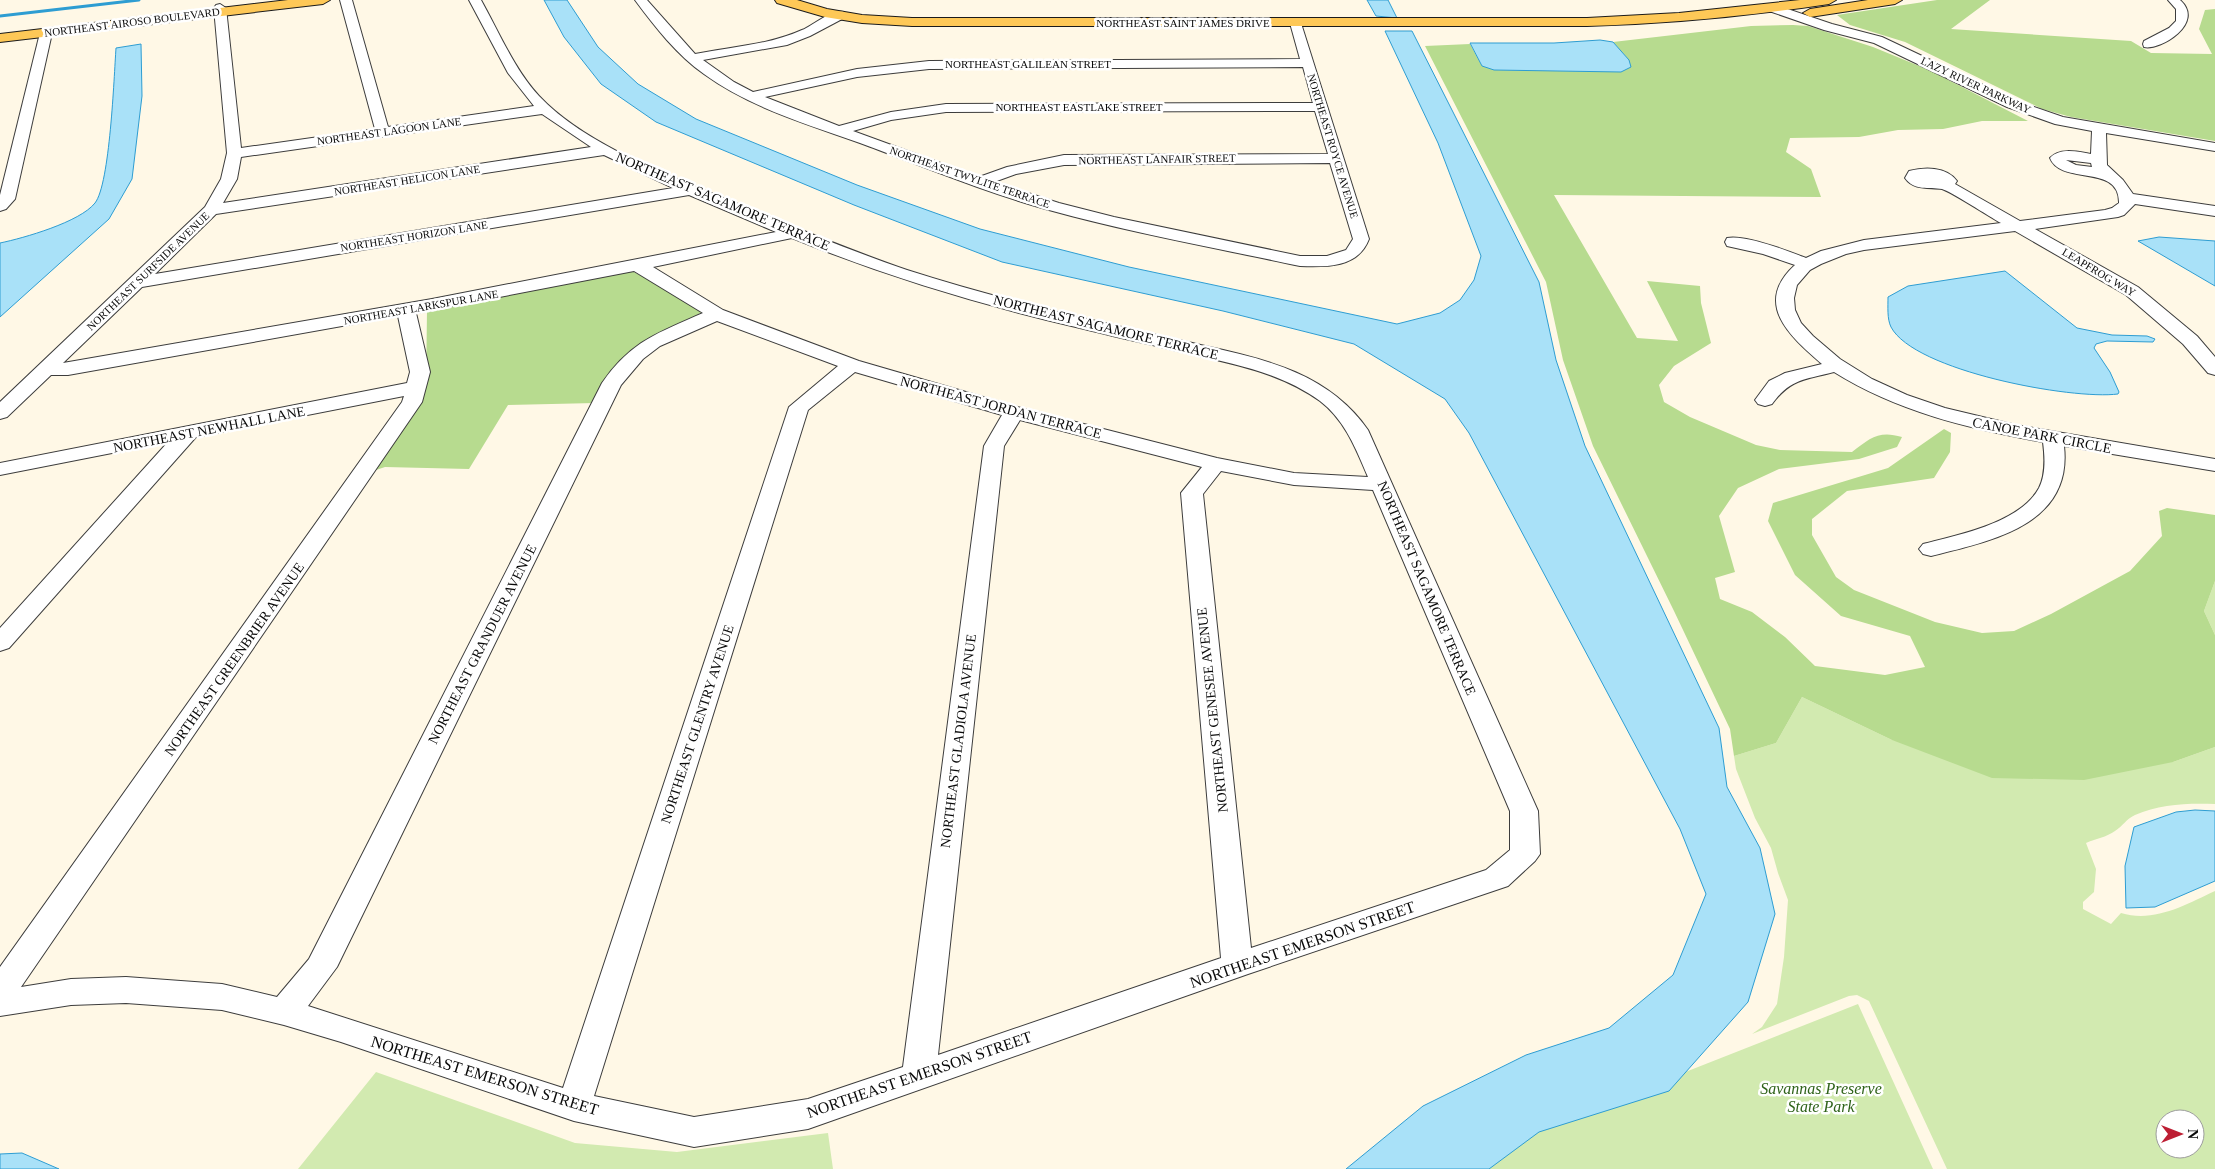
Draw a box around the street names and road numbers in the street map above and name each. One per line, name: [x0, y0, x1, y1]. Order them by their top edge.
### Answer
street label: NORTHEAST AIROSO BOULEVARD: [44, 5, 221, 39]
street label: NORTHEAST SAINT JAMES DRIVE: [1096, 17, 1270, 29]
street label: LAZY RIVER PARKWAY: [1919, 54, 2033, 116]
street label: NORTHEAST GALILEAN STREET: [945, 58, 1111, 70]
street label: NORTHEAST ROYCE AVENUE: [1305, 72, 1361, 220]
street label: NORTHEAST EASTLAKE STREET: [995, 101, 1163, 113]
street label: NORTHEAST LAGOON LANE: [316, 115, 462, 147]
street label: NORTHEAST TWYLITE TERRACE: [888, 144, 1052, 210]
street label: NORTHEAST SAGAMORE TERRACE: [613, 149, 832, 254]
street label: NORTHEAST LANFAIR STREET: [1078, 152, 1236, 166]
street label: NORTHEAST HELICON LANE: [333, 162, 481, 197]
street label: NORTHEAST SURFSIDE AVENUE: [84, 209, 212, 333]
street label: NORTHEAST HORIZON LANE: [340, 218, 489, 254]
street label: LEAPFROG WAY: [2060, 245, 2138, 299]
street label: NORTHEAST LARKSPUR LANE: [343, 287, 500, 327]
street label: NORTHEAST SAGAMORE TERRACE: [992, 292, 1220, 363]
street label: NORTHEAST JORDAN TERRACE: [899, 373, 1103, 442]
street label: NORTHEAST NEWHALL LANE: [112, 404, 306, 455]
street label: CANOE PARK CIRCLE: [1971, 415, 2113, 456]
street label: NORTHEAST SAGAMORE TERRACE: [1374, 479, 1479, 698]
street label: NORTHEAST GRANDUER AVENUE: [425, 542, 539, 746]
street label: NORTHEAST GREENBRIER AVENUE: [162, 560, 307, 759]
street label: NORTHEAST GENESEE AVENUE: [1194, 607, 1231, 813]
street label: NORTHEAST GLENTRY AVENUE: [658, 623, 737, 825]
street label: NORTHEAST GLADIOLA AVENUE: [938, 633, 979, 849]
street label: NORTHEAST EMERSON STREET: [1187, 898, 1417, 991]
street label: NORTHEAST EMERSON STREET: [804, 1028, 1034, 1121]
street label: NORTHEAST EMERSON STREET: [369, 1033, 601, 1118]

